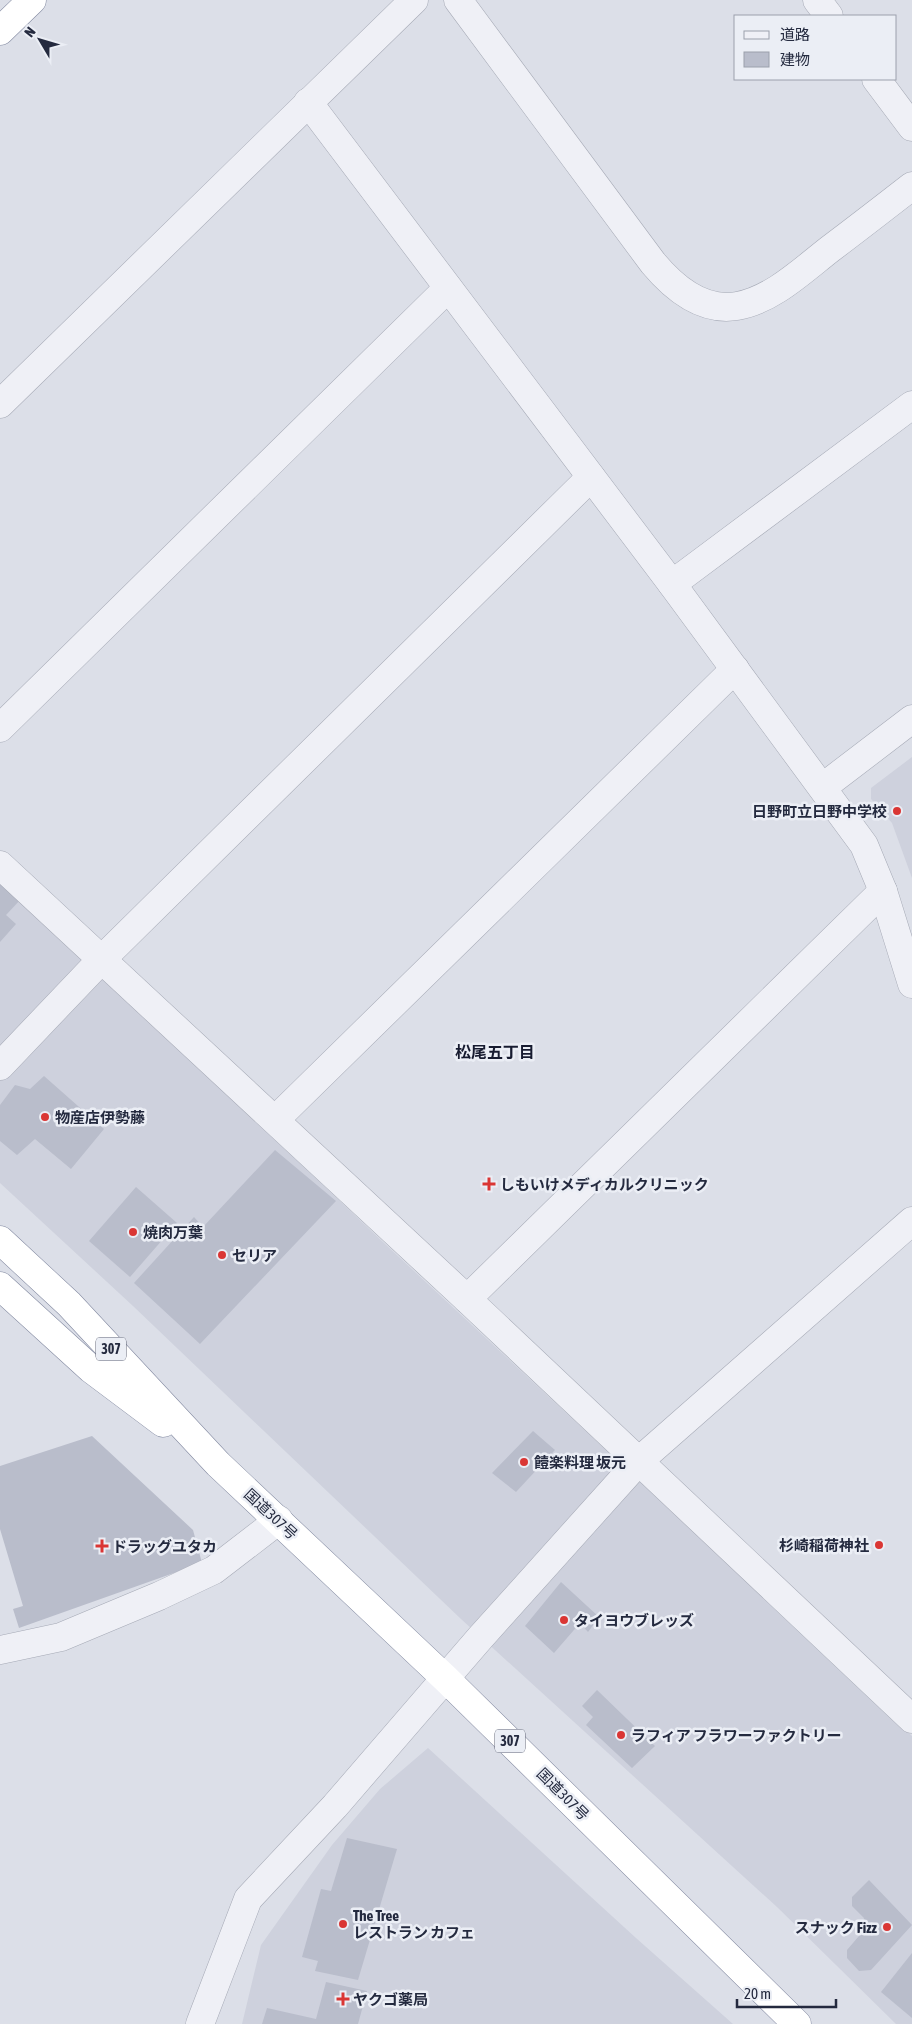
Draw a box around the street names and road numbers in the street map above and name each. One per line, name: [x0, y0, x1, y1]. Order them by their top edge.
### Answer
road number: 307: [96, 1338, 126, 1360]
street label: 国道307号: [241, 1485, 301, 1543]
road number: 307: [495, 1730, 525, 1752]
street label: 国道307号: [534, 1765, 592, 1823]

